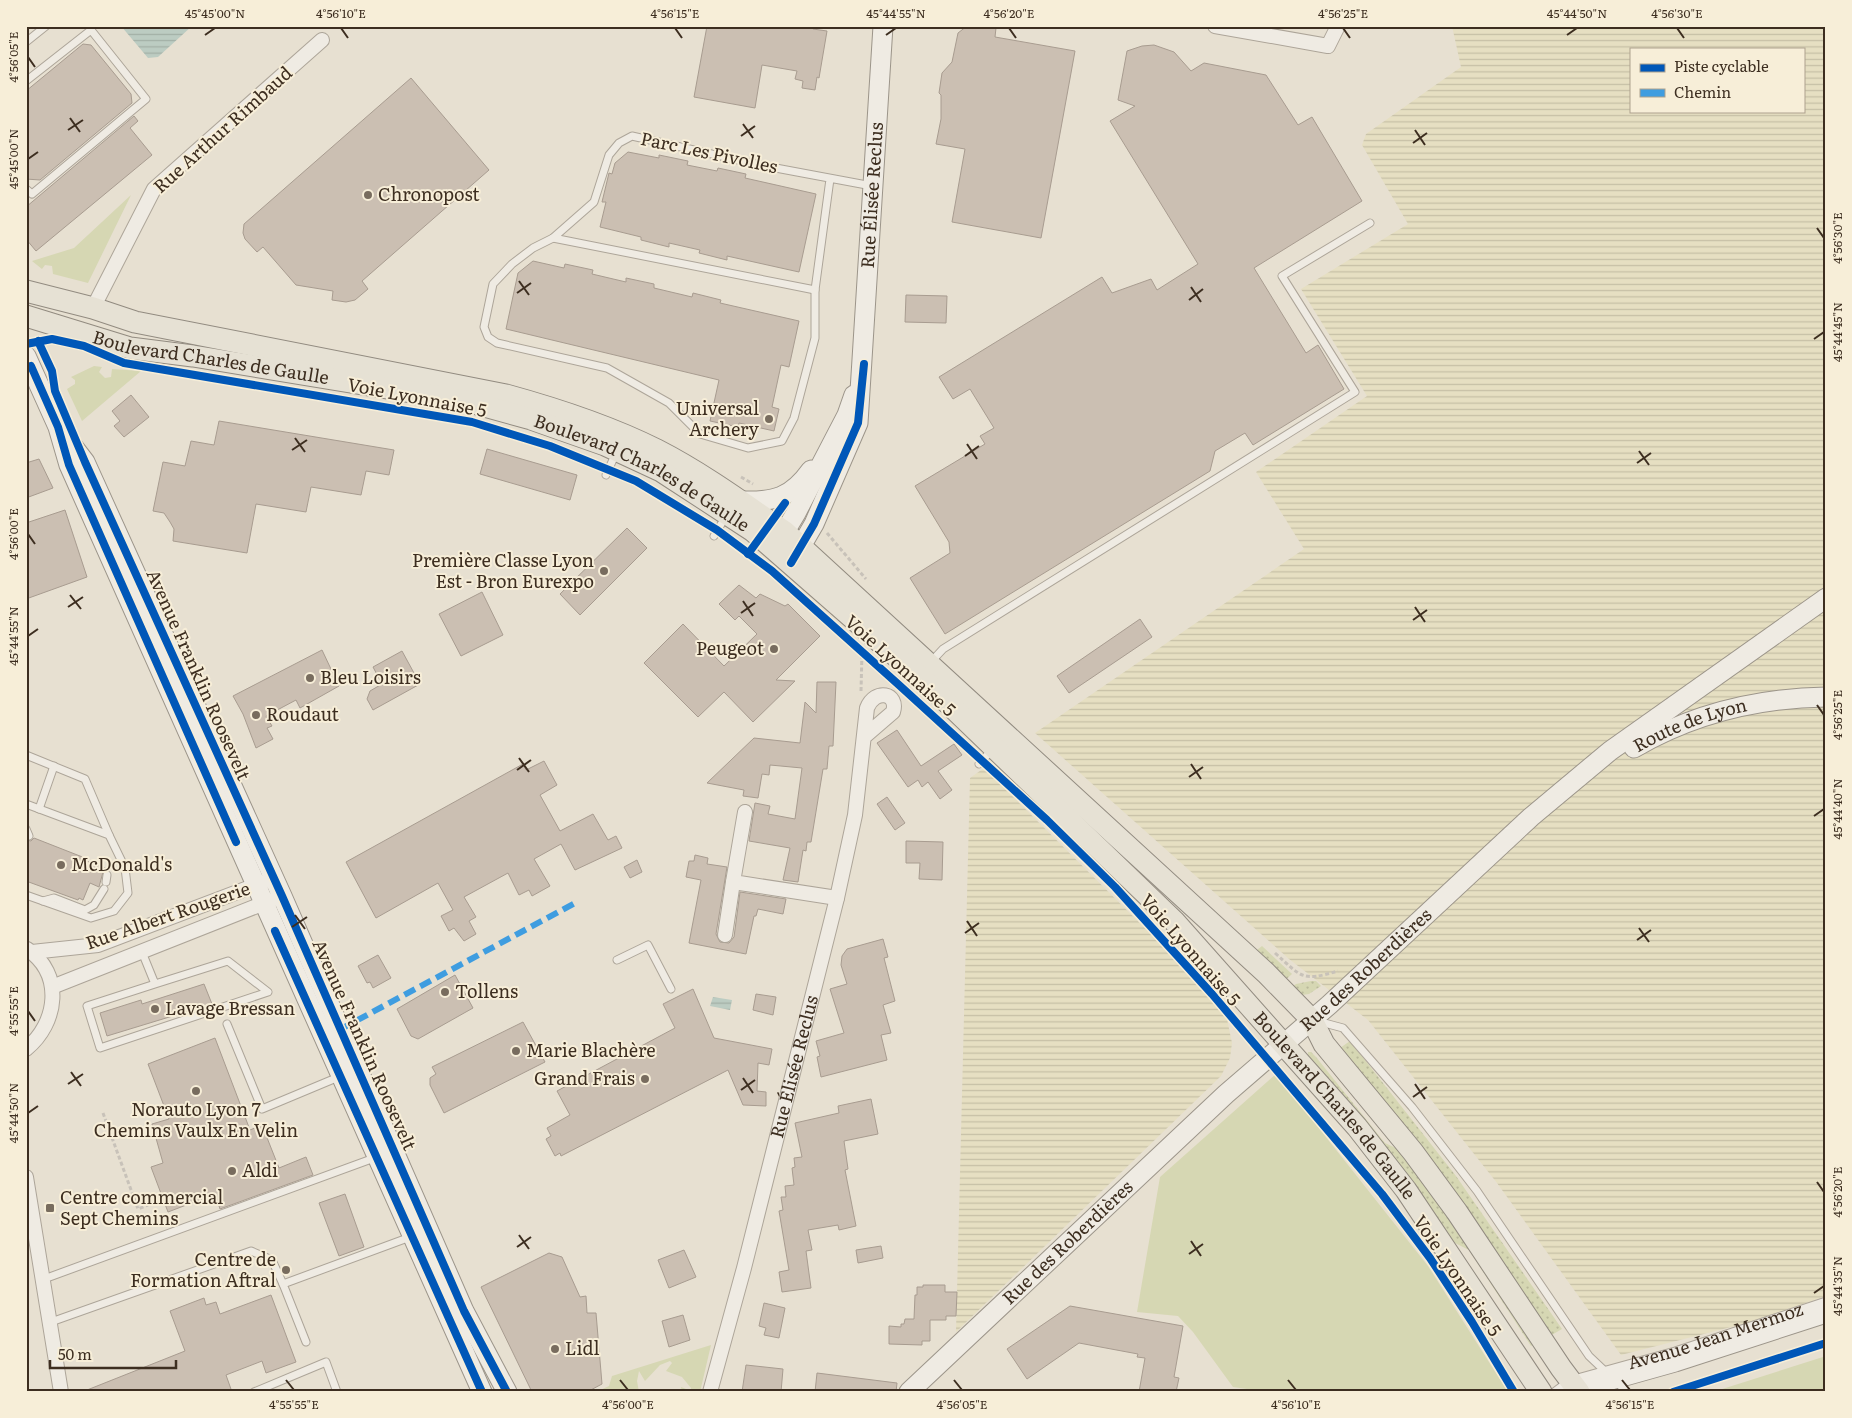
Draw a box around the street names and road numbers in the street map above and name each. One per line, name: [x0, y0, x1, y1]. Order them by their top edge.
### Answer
street label: Rue Arthur Rimbaud: [147, 59, 297, 199]
street label: Rue Élisée Reclus: [853, 121, 889, 269]
street label: Parc Les Pivolles: [638, 124, 780, 179]
street label: Boulevard Charles de Gaulle: [90, 322, 331, 390]
street label: Voie Lyonnaise 5: [345, 370, 489, 423]
street label: Boulevard Charles de Gaulle: [531, 406, 756, 537]
street label: Avenue Franklin Roosevelt: [140, 564, 259, 785]
street label: Voie Lyonnaise 5: [840, 608, 962, 722]
street label: Route de Lyon: [1627, 690, 1749, 758]
street label: Rue Albert Rougerie: [82, 874, 253, 955]
street label: Voie Lyonnaise 5: [1135, 887, 1248, 1011]
street label: Rue des Roberdières: [1293, 901, 1437, 1037]
street label: Avenue Franklin Roosevelt: [306, 934, 425, 1155]
street label: Rue Élisée Reclus: [762, 992, 824, 1141]
street label: Boulevard Charles de Gaulle: [1248, 1004, 1423, 1204]
street label: Rue des Roberdières: [995, 1173, 1138, 1310]
street label: Voie Lyonnaise 5: [1408, 1209, 1509, 1341]
street label: Avenue Jean Mermoz: [1625, 1294, 1807, 1375]

